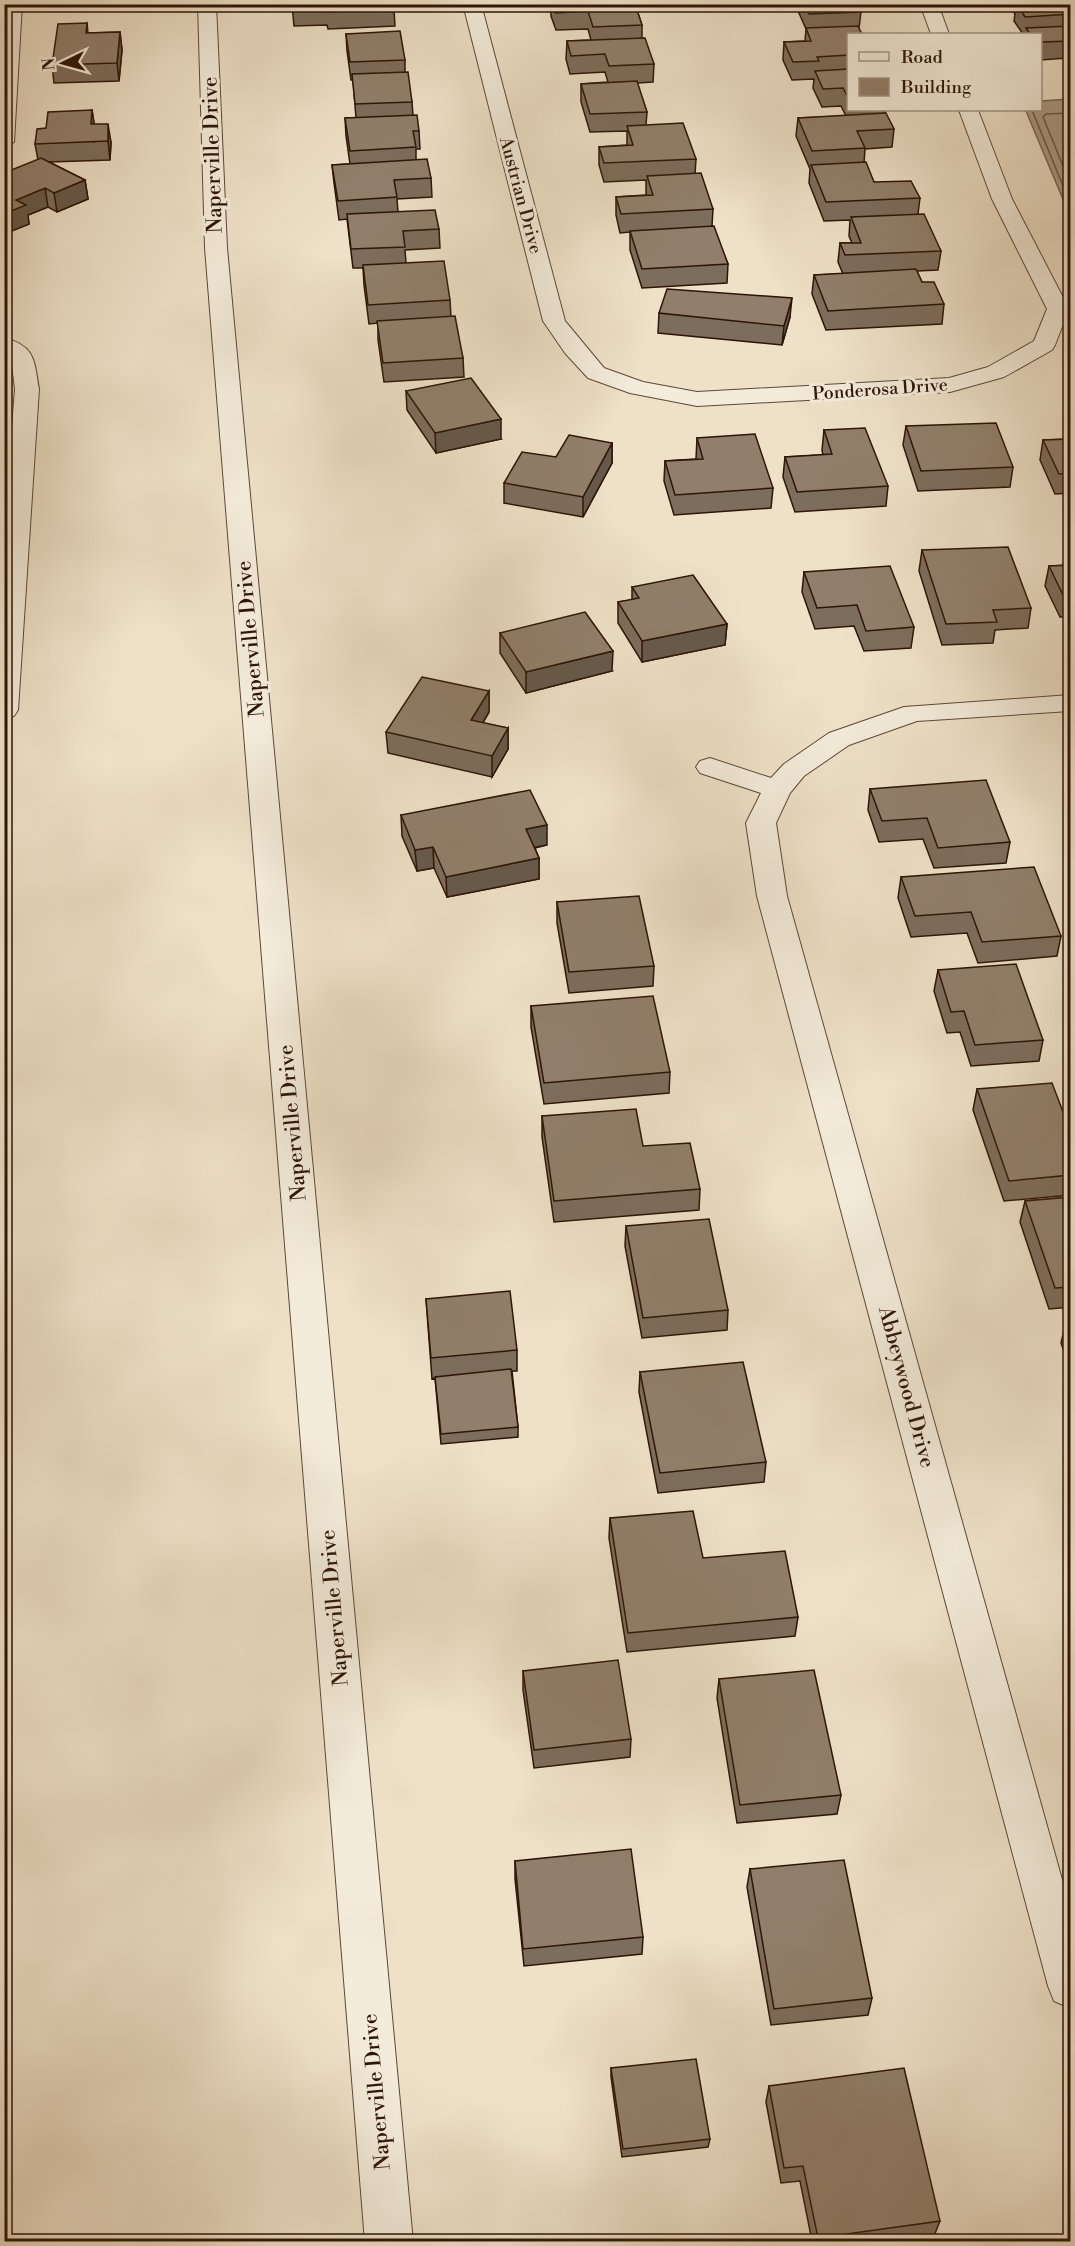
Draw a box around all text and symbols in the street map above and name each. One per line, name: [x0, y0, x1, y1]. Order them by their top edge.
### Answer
north arrow: [33, 33, 93, 93]
legend: [847, 33, 1042, 111]
text: Road: [901, 46, 944, 69]
text: N: [39, 57, 60, 71]
street label: Naperville Drive: [197, 76, 229, 234]
text: Building: [900, 76, 972, 99]
street label: Austrian Drive: [494, 133, 547, 256]
street label: Ponderosa Drive: [812, 373, 948, 406]
street label: Naperville Drive: [231, 560, 271, 718]
street label: Naperville Drive: [273, 1044, 313, 1202]
street label: Abbeywood Drive: [872, 1303, 940, 1471]
street label: Naperville Drive: [315, 1529, 355, 1687]
street label: Naperville Drive: [357, 2013, 397, 2171]

